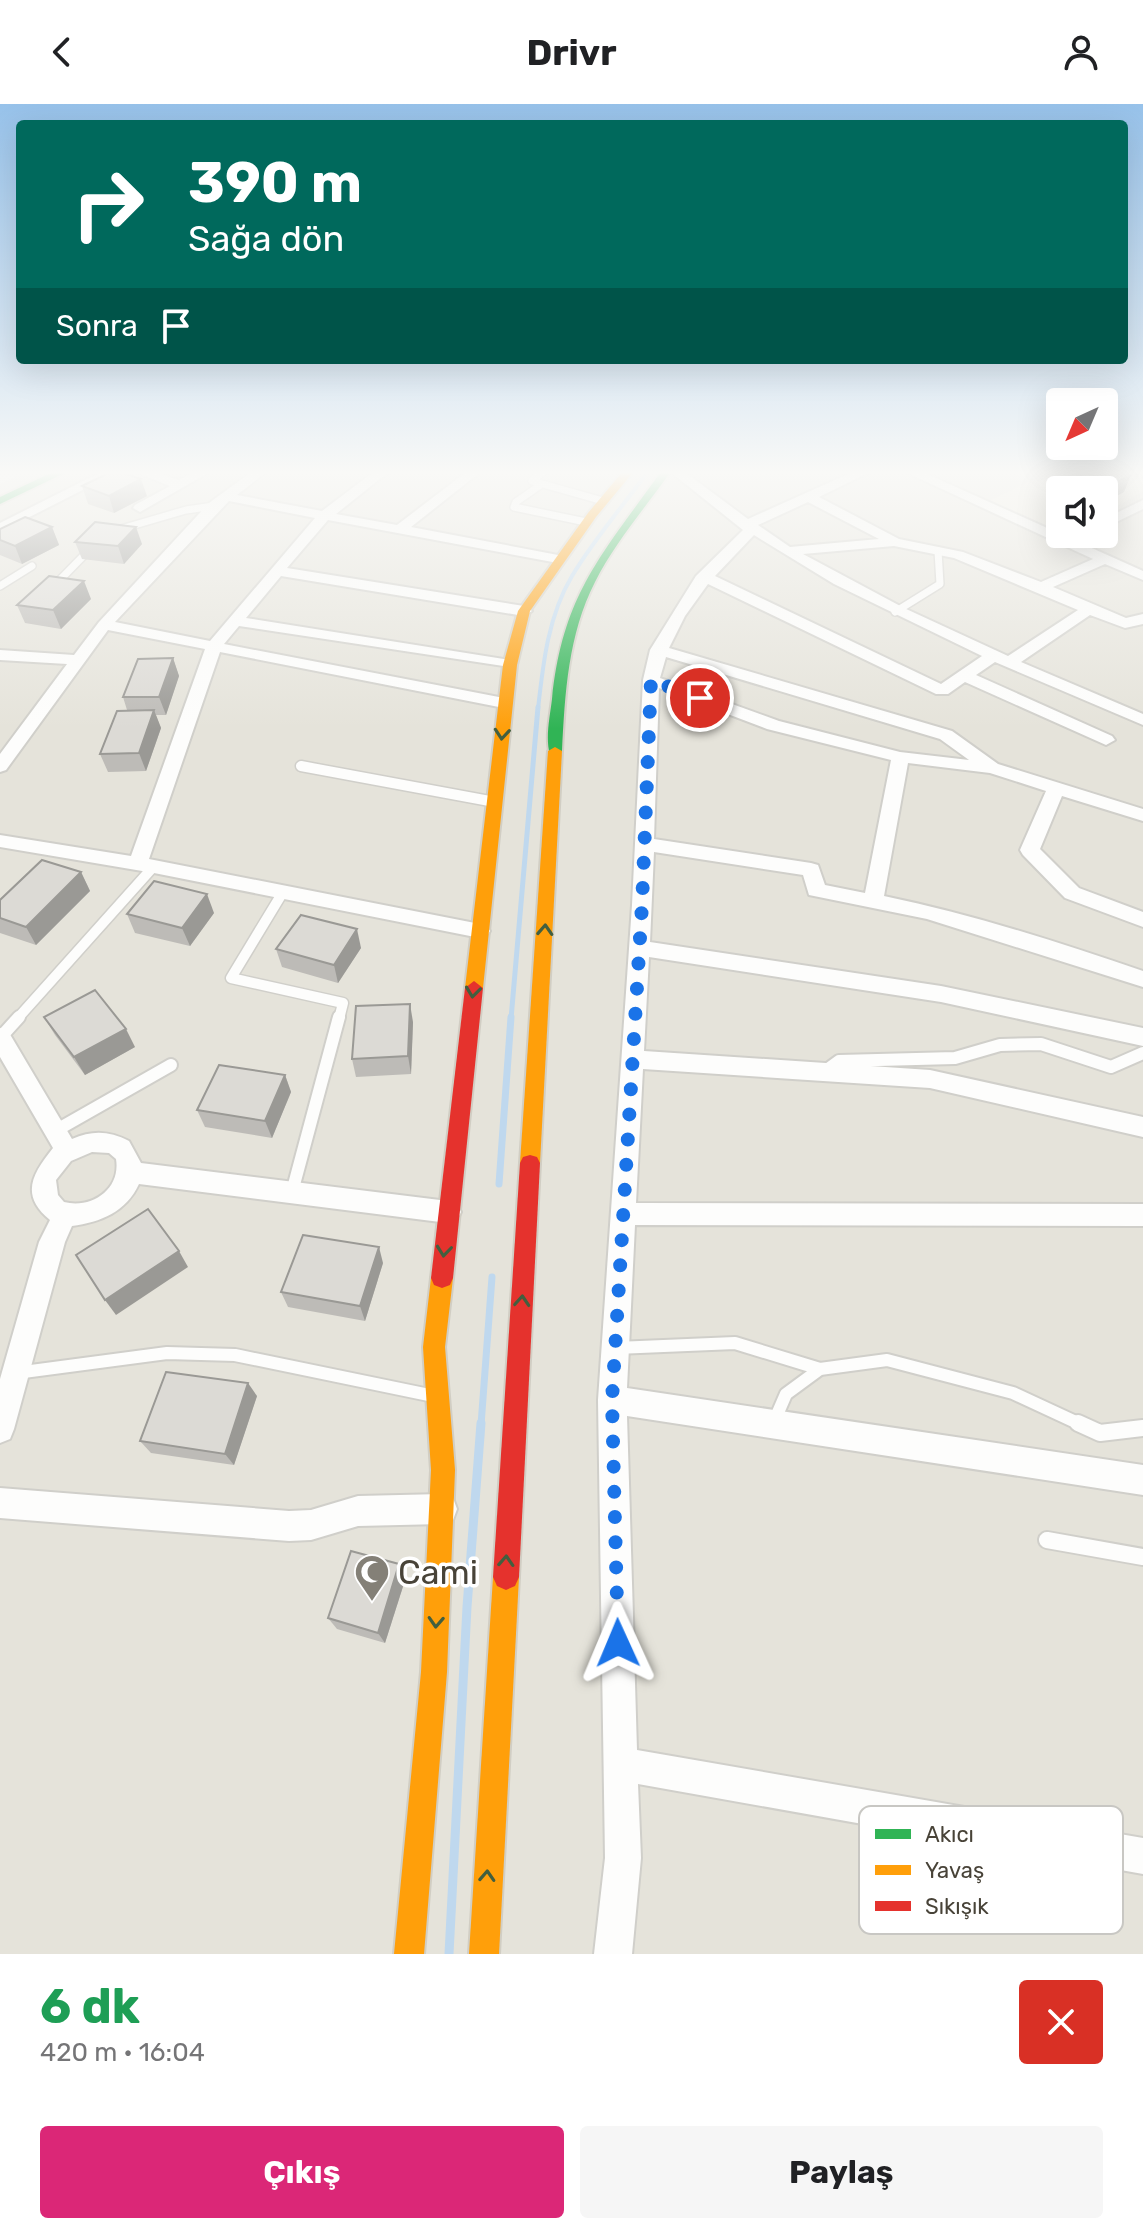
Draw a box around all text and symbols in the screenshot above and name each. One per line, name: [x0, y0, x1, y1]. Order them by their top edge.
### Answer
icon: back: [40, 30, 84, 74]
icon: person: [1059, 30, 1103, 74]
text: Drivr: [526, 31, 617, 74]
text: 390 m: [188, 150, 362, 216]
icon: right: [56, 152, 160, 256]
text: Sağa dön: [188, 217, 344, 260]
icon: arrive: [154, 304, 198, 348]
text: Sonra: [56, 308, 138, 344]
north arrow: [1046, 388, 1118, 460]
map controls: [1046, 388, 1118, 548]
button: sound: [1046, 476, 1118, 548]
pin: [666, 664, 734, 732]
icon: arrive: [678, 676, 722, 720]
one-way arrow: [493, 728, 510, 741]
one-way arrow: [536, 923, 553, 936]
one-way arrow: [465, 986, 482, 999]
one-way arrow: [436, 1245, 453, 1258]
one-way arrow: [513, 1294, 530, 1307]
place label: Cami: [398, 1552, 478, 1593]
mosque icon: Cami: [353, 1553, 391, 1603]
one-way arrow: [497, 1554, 514, 1567]
position arrow: [576, 1601, 660, 1685]
one-way arrow: [428, 1616, 445, 1629]
legend: [859, 1806, 1123, 1934]
text: Akıcı: [925, 1821, 974, 1848]
text: Yavaş: [925, 1857, 984, 1884]
one-way arrow: [479, 1869, 496, 1882]
text: Sıkışık: [925, 1893, 989, 1920]
text: 6 dk: [40, 1978, 140, 2035]
button: close: [1019, 1980, 1103, 2064]
text: 420 m · 16:04: [40, 2037, 205, 2068]
button: Çıkış: [40, 2126, 564, 2218]
button: Paylaş: [580, 2126, 1103, 2218]

